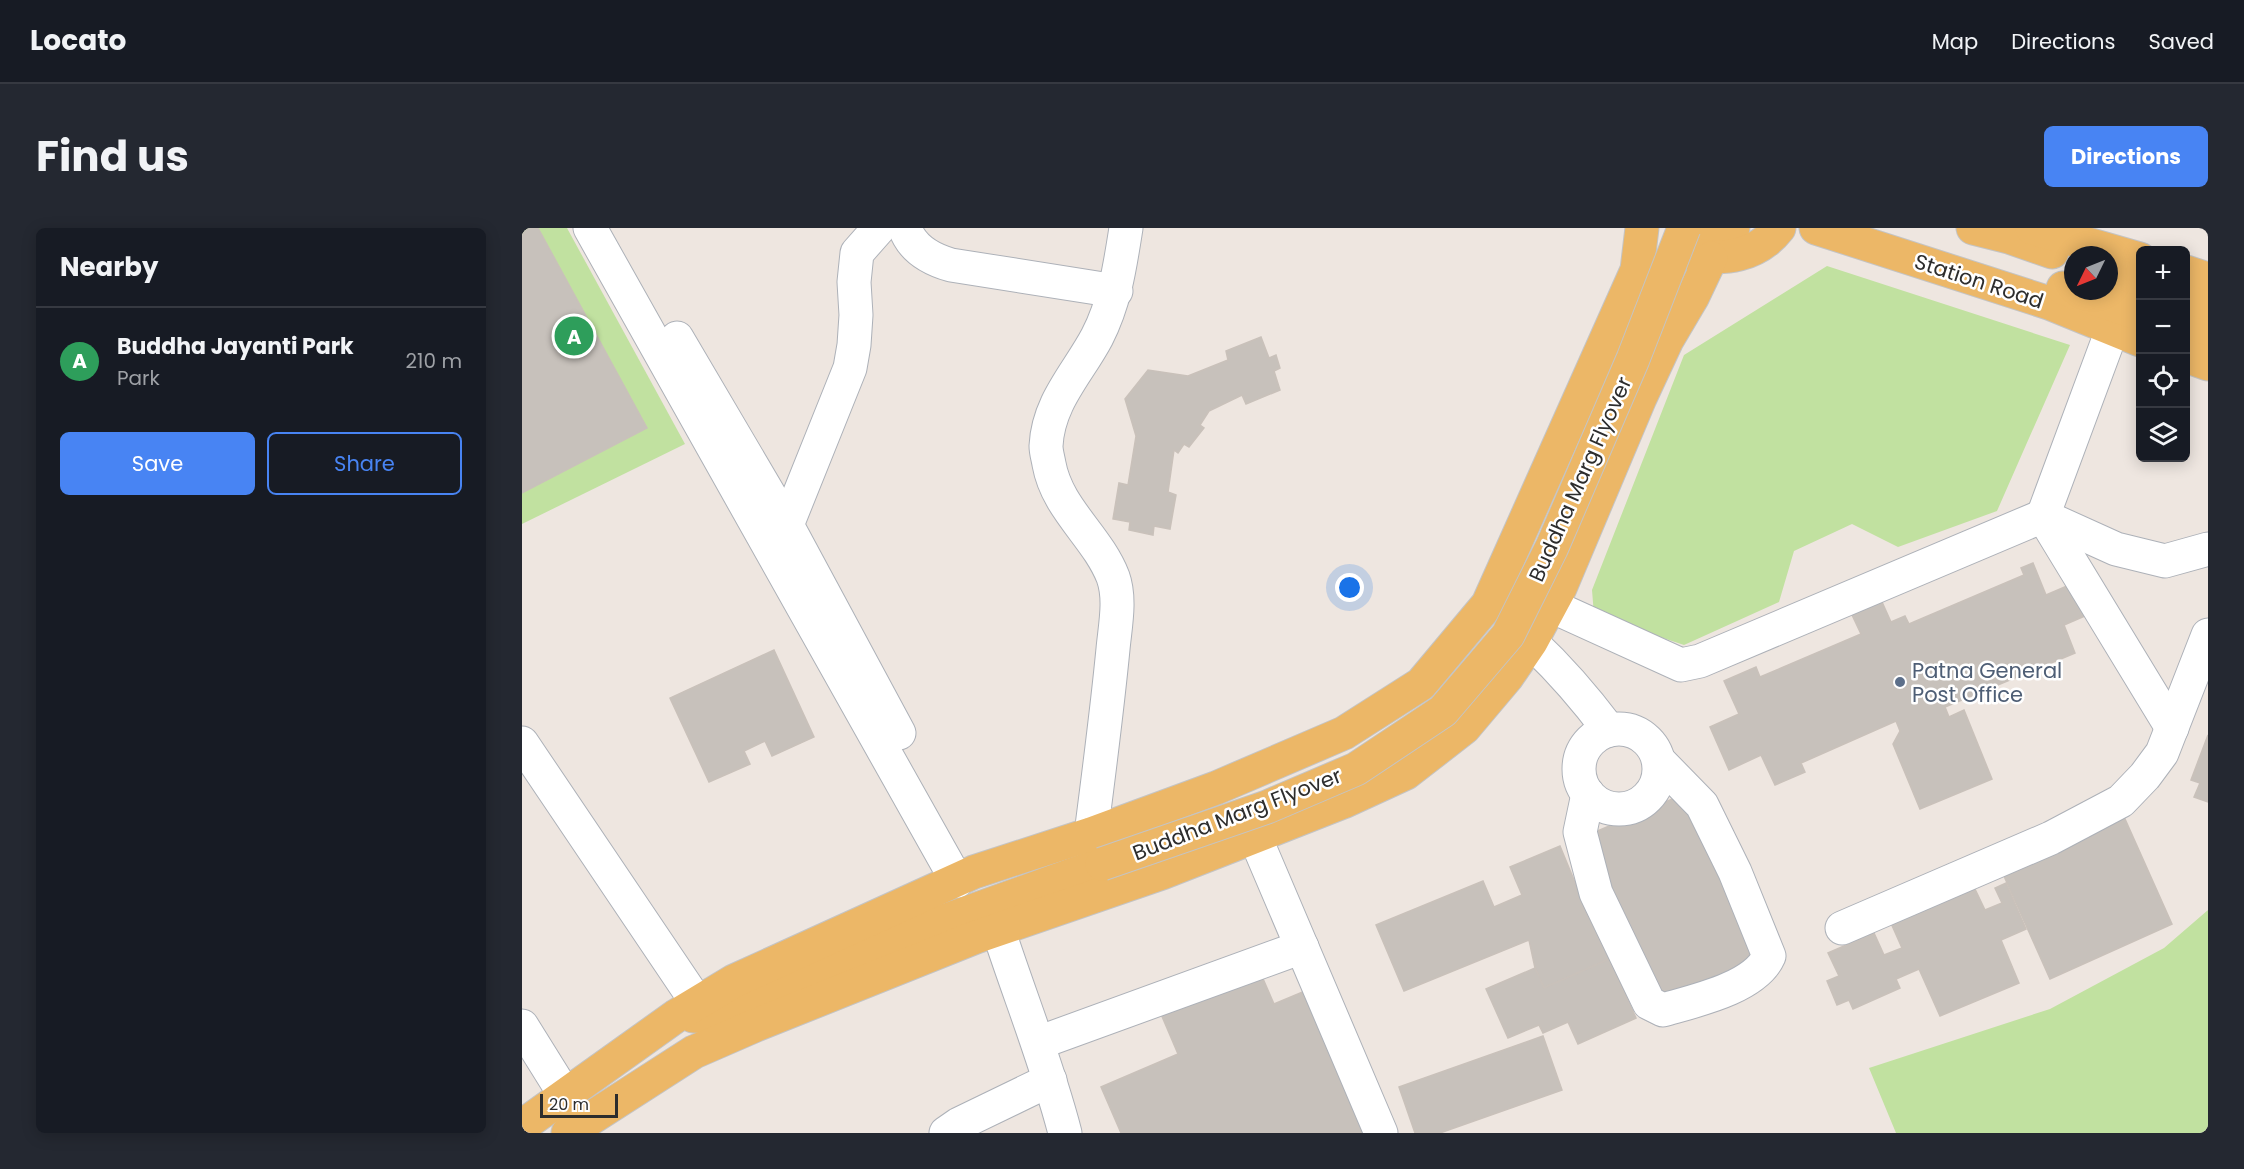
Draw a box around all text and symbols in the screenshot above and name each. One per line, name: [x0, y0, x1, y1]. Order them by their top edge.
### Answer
text: Locato: [30, 21, 126, 60]
text: Map: [1932, 27, 1978, 56]
text: Directions: [2011, 27, 2115, 56]
text: Saved: [2148, 27, 2214, 56]
button: Directions: [2044, 126, 2208, 187]
text: Find us: [36, 127, 189, 186]
street label: Station Road: [1911, 246, 2047, 316]
north arrow: [2064, 246, 2118, 300]
map controls: [2136, 246, 2190, 462]
button: +: [2136, 246, 2190, 300]
text: Nearby: [60, 249, 158, 285]
button: −: [2136, 300, 2190, 354]
pin: A: [554, 314, 594, 358]
text: Buddha Jayanti Park: [117, 331, 354, 362]
text: A: [72, 347, 87, 375]
text: 210 m: [406, 347, 462, 375]
button: locate: [2136, 354, 2190, 408]
text: Park: [117, 364, 160, 392]
street label: Buddha Marg Flyover: [1522, 372, 1638, 586]
button: layers: [2136, 408, 2190, 462]
button: Save: [60, 432, 255, 495]
button: Share: [267, 432, 462, 495]
your location: [1335, 573, 1364, 602]
place label: Patna General Post Office: [1912, 656, 2062, 709]
marker: Patna General Post Office: [1893, 675, 1907, 689]
street label: Buddha Marg Flyover: [1128, 761, 1346, 867]
scale bar: [540, 1091, 618, 1118]
text: 20 m: [549, 1093, 589, 1116]

